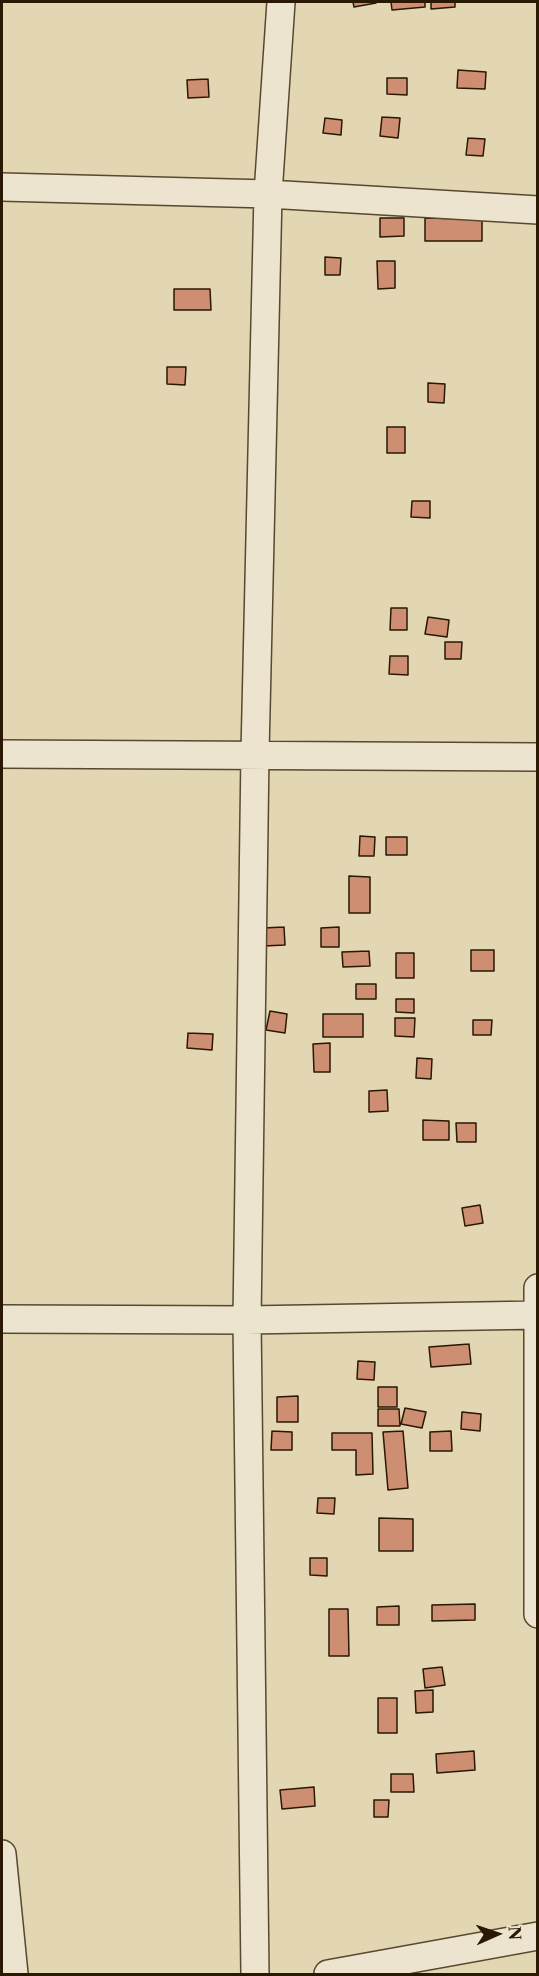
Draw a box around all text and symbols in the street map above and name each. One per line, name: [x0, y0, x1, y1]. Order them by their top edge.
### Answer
north arrow: [467, 1904, 527, 1964]
text: N: [505, 1926, 525, 1941]

